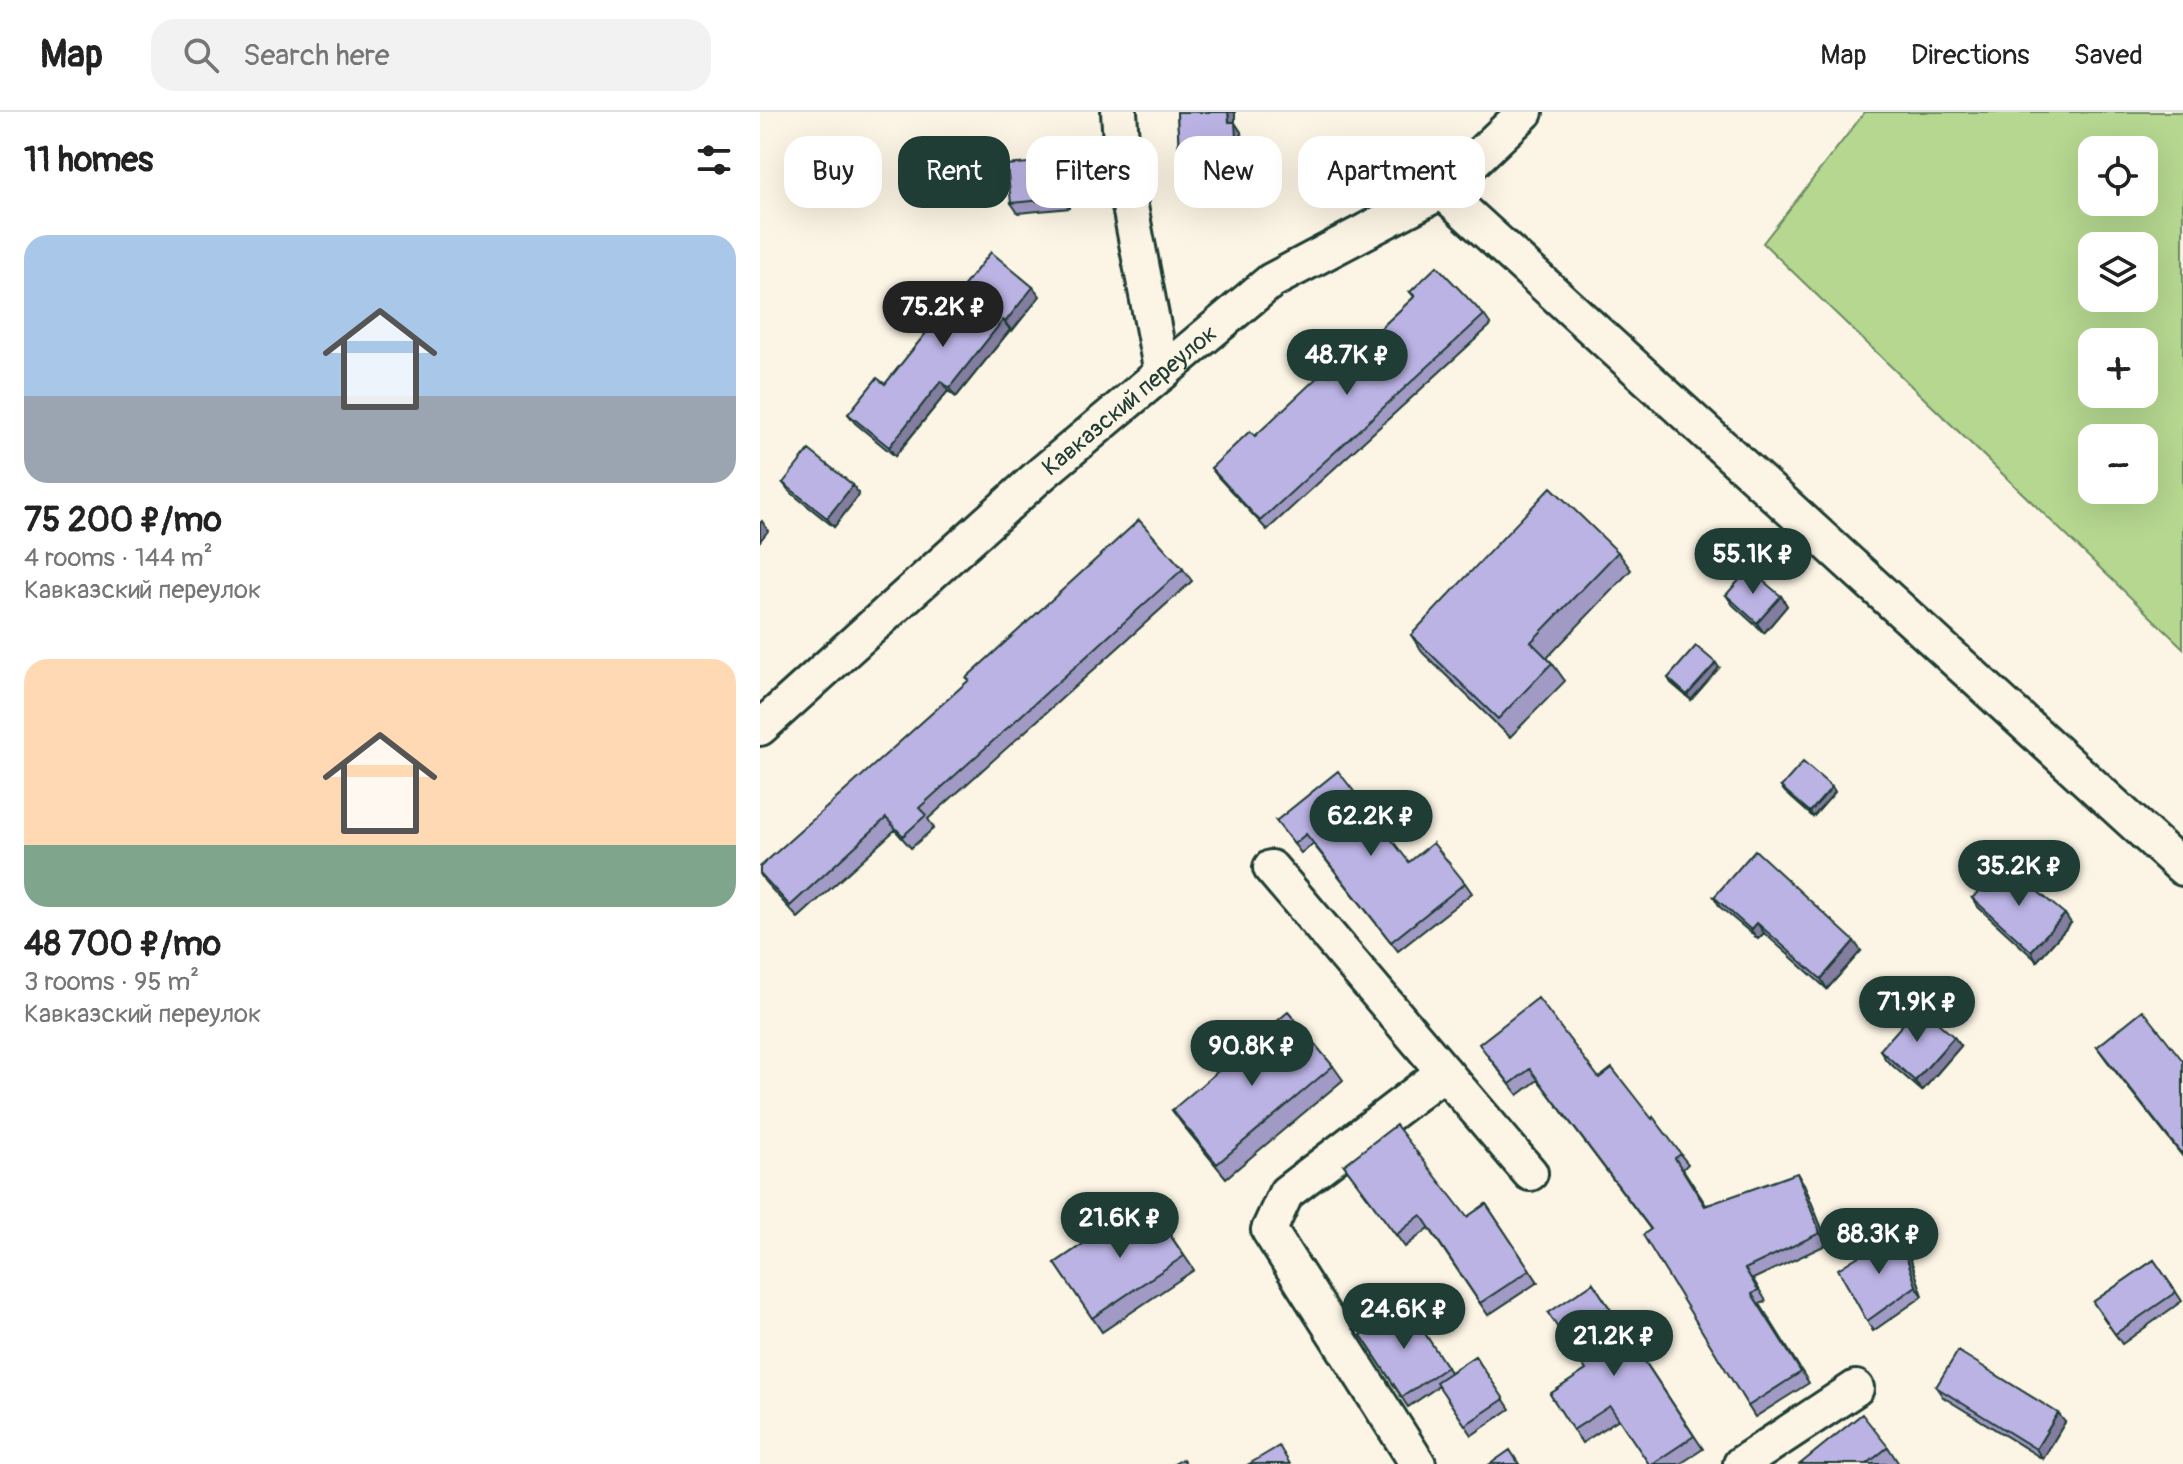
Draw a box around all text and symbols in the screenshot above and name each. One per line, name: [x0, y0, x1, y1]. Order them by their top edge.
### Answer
search box: [151, 19, 711, 91]
text: Map: [40, 31, 103, 79]
icon: search: [179, 33, 223, 77]
text: Search here: [243, 37, 390, 74]
text: Map: [1820, 38, 1867, 73]
text: Directions: [1911, 38, 2030, 73]
text: Saved: [2074, 38, 2143, 73]
chip: Buy: [784, 136, 882, 208]
chip: Rent: [898, 136, 1010, 208]
chip: Filters: [1026, 136, 1158, 208]
chip: New: [1174, 136, 1282, 208]
chip: Apartment: [1298, 136, 1485, 208]
map controls: [2078, 136, 2158, 504]
button: locate: [2078, 136, 2158, 216]
icon: filters: [692, 138, 736, 182]
text: 11 homes: [24, 139, 153, 182]
button: layers: [2078, 232, 2158, 312]
pin: 75.2K ₽: [869, 281, 1017, 349]
icon: home: [308, 287, 452, 431]
text: 75.2K ₽: [901, 291, 986, 323]
street label: Кавказский переулок: [1036, 319, 1223, 482]
button: +: [2078, 328, 2158, 408]
pin: 48.7K ₽: [1273, 329, 1421, 397]
text: 48.7K ₽: [1305, 339, 1389, 371]
button: −: [2078, 424, 2158, 504]
text: 75 200 ₽/mo: [24, 499, 222, 542]
pin: 55.1K ₽: [1679, 528, 1827, 596]
text: 55.1K ₽: [1713, 538, 1793, 570]
text: 4 rooms · 144 m²: [24, 542, 213, 574]
text: Кавказский переулок: [24, 574, 261, 606]
icon: home: [308, 711, 452, 855]
pin: 62.2K ₽: [1297, 790, 1445, 858]
text: 62.2K ₽: [1328, 800, 1414, 832]
pin: 35.2K ₽: [1945, 840, 2093, 908]
text: 35.2K ₽: [1976, 850, 2062, 882]
text: 48 700 ₽/mo: [24, 923, 221, 966]
text: 3 rooms · 95 m²: [24, 966, 199, 998]
pin: 71.9K ₽: [1843, 976, 1991, 1044]
text: 71.9K ₽: [1877, 986, 1957, 1018]
text: Кавказский переулок: [24, 998, 261, 1030]
pin: 90.8K ₽: [1178, 1020, 1326, 1088]
text: 90.8K ₽: [1209, 1030, 1295, 1062]
pin: 21.6K ₽: [1046, 1192, 1194, 1260]
text: 21.6K ₽: [1079, 1202, 1161, 1234]
pin: 88.3K ₽: [1805, 1208, 1953, 1276]
text: 88.3K ₽: [1837, 1218, 1921, 1250]
pin: 24.6K ₽: [1330, 1283, 1478, 1351]
text: 24.6K ₽: [1360, 1293, 1448, 1325]
pin: 21.2K ₽: [1540, 1310, 1688, 1378]
text: 21.2K ₽: [1573, 1320, 1655, 1352]

